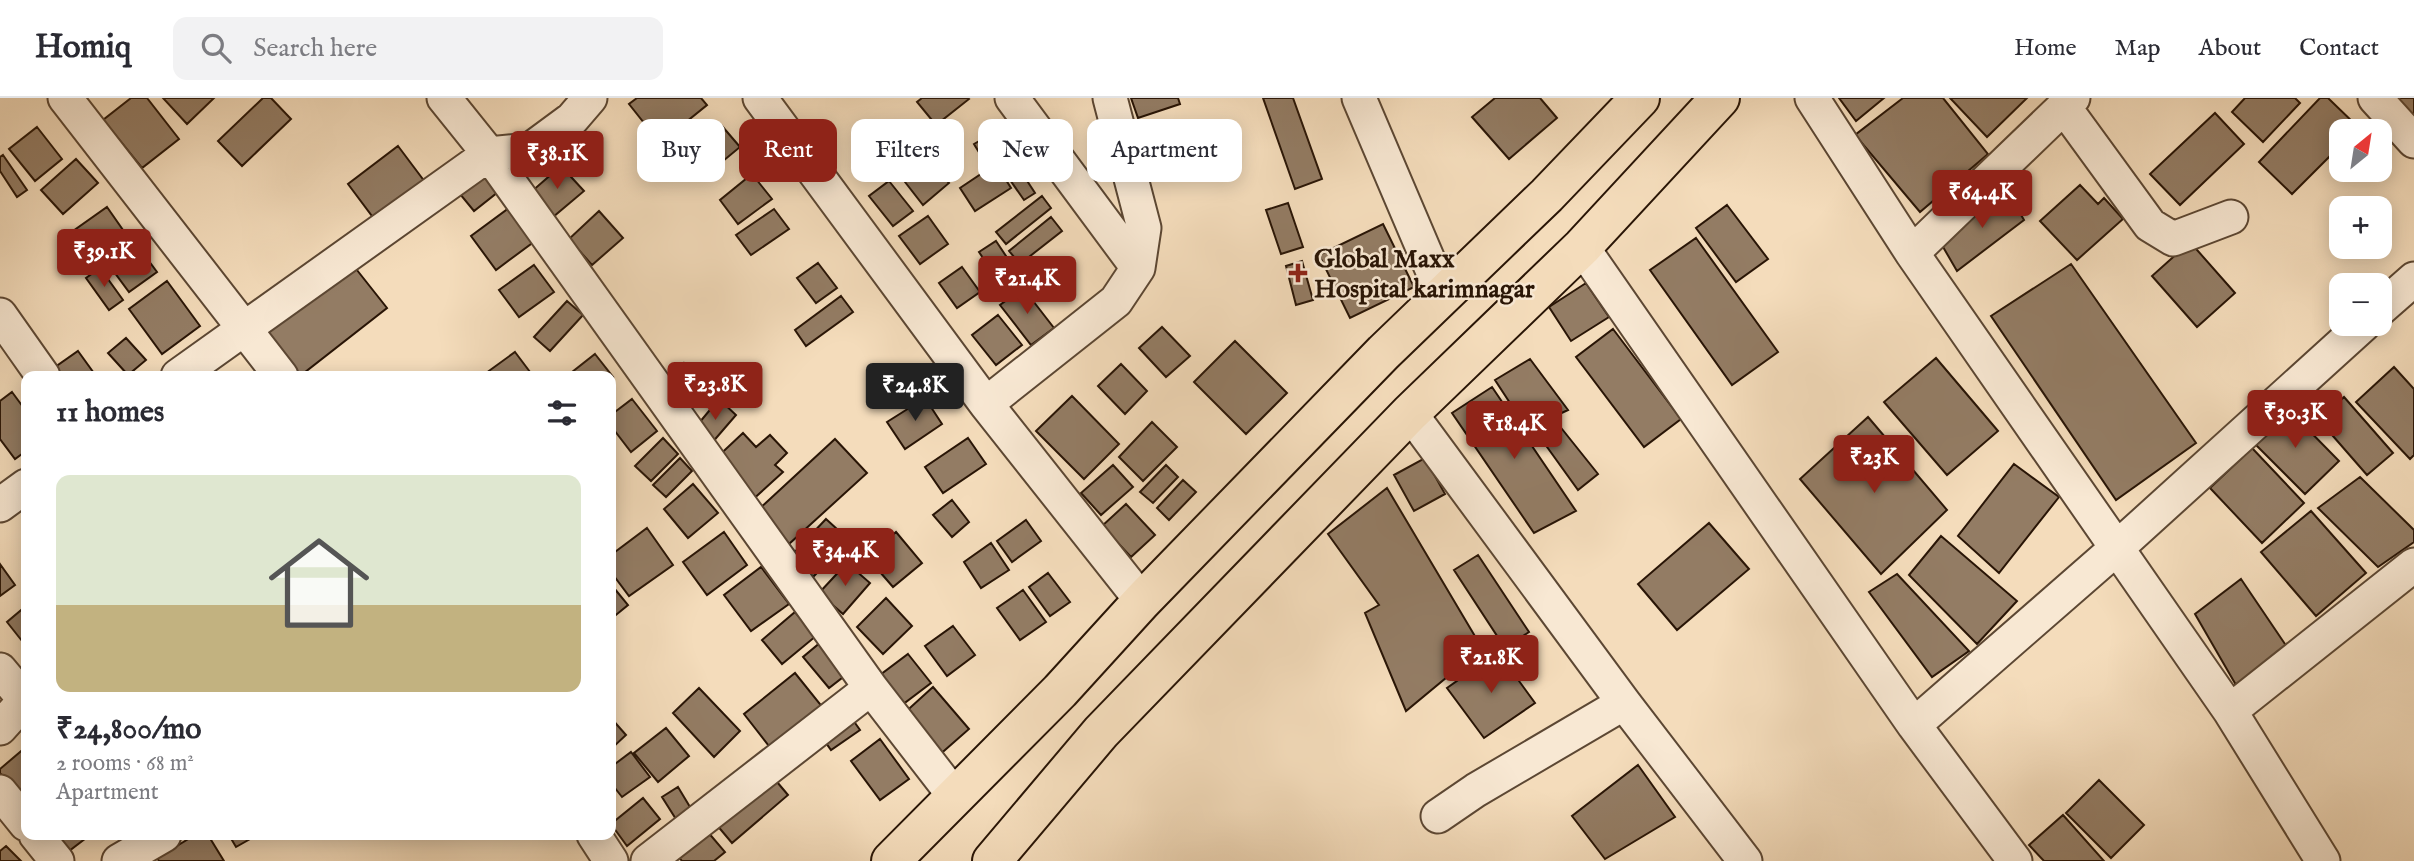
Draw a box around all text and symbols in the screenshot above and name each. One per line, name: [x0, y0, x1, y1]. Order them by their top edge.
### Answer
search box: [173, 17, 663, 80]
text: Homiq: [35, 27, 131, 69]
icon: search: [197, 29, 235, 67]
text: Search here: [253, 32, 377, 65]
text: Home: [2014, 33, 2077, 64]
text: Map: [2115, 33, 2161, 64]
text: About: [2199, 33, 2261, 64]
text: Contact: [2299, 33, 2379, 64]
chip: Buy: [637, 119, 725, 182]
chip: Rent: [739, 119, 837, 182]
chip: Filters: [851, 119, 964, 182]
chip: New: [978, 119, 1073, 182]
chip: Apartment: [1087, 119, 1242, 182]
north arrow: [2329, 119, 2392, 182]
map controls: [2329, 119, 2392, 336]
pin: ₹38.1K: [500, 132, 614, 191]
text: ₹38.1K: [527, 139, 587, 168]
pin: ₹64.4K: [1925, 170, 2039, 230]
text: ₹64.4K: [1948, 178, 2016, 207]
button: +: [2329, 196, 2392, 259]
pin: ₹39.1K: [47, 230, 161, 289]
text: ₹39.1K: [73, 237, 135, 266]
place label: Global Maxx Hospital karimnagar: [1314, 243, 1535, 306]
pin: ₹21.4K: [970, 256, 1084, 316]
marker: Global Maxx Hospital karimnagar: [1288, 263, 1308, 283]
text: ₹21.4K: [994, 264, 1060, 293]
button: −: [2329, 273, 2392, 336]
pin: ₹23.8K: [658, 362, 772, 422]
pin: ₹24.8K: [858, 364, 972, 423]
text: ₹23.8K: [683, 370, 747, 399]
text: ₹24.8K: [882, 371, 948, 400]
pin: ₹30.3K: [2238, 390, 2352, 450]
text: 11 homes: [56, 394, 164, 432]
icon: filters: [543, 394, 581, 432]
text: ₹30.3K: [2263, 398, 2327, 427]
pin: ₹18.4K: [1457, 402, 1571, 461]
text: ₹18.4K: [1482, 409, 1546, 438]
pin: ₹23K: [1833, 436, 1915, 495]
text: ₹23K: [1849, 443, 1899, 472]
icon: home: [256, 520, 382, 646]
pin: ₹34.4K: [788, 528, 902, 588]
text: ₹34.4K: [812, 536, 878, 565]
pin: ₹21.8K: [1434, 636, 1548, 695]
text: ₹21.8K: [1459, 643, 1523, 672]
text: ₹24,800/mo: [56, 711, 201, 749]
text: 2 rooms · 68 m²: [56, 749, 194, 778]
text: Apartment: [56, 778, 159, 807]

